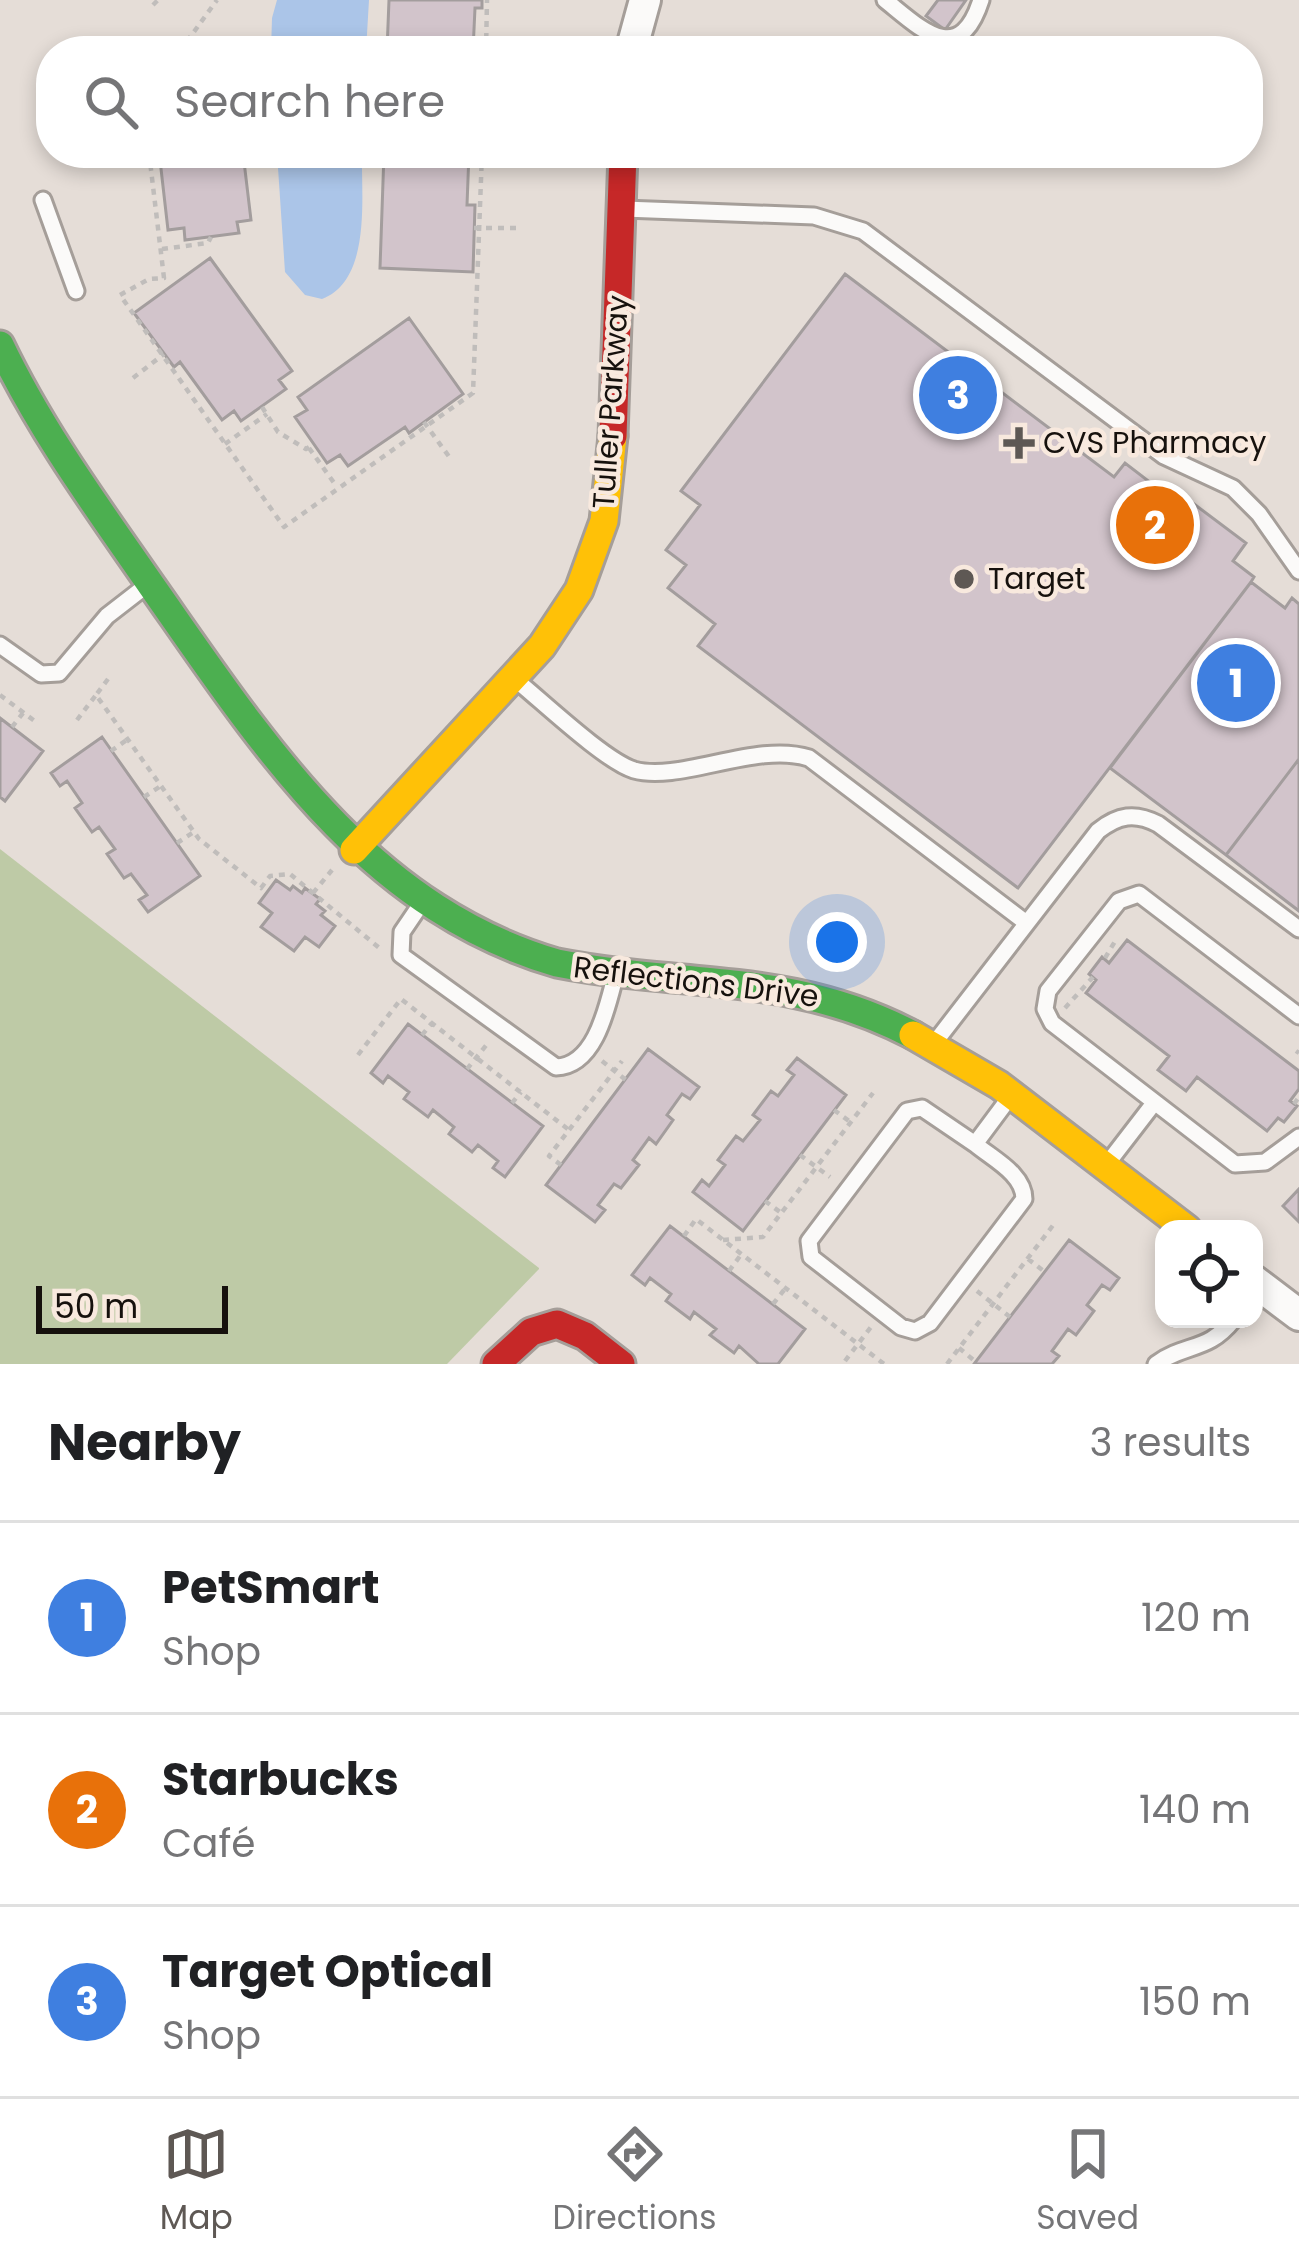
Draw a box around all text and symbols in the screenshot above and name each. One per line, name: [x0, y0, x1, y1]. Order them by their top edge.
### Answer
search box: [36, 36, 1263, 168]
icon: search: [78, 69, 144, 135]
text: Search here: [174, 70, 445, 133]
street label: Tuller Parkway: [582, 294, 639, 510]
pin: 3: [919, 350, 997, 440]
place label: CVS Pharmacy: [1043, 421, 1266, 464]
marker: CVS Pharmacy: [1006, 430, 1032, 456]
pin: 2: [1116, 480, 1194, 570]
place label: Target: [988, 557, 1086, 600]
marker: Target: [951, 566, 977, 592]
pin: 1: [1197, 638, 1275, 728]
your location: [807, 912, 867, 972]
street label: Reflections Drive: [571, 945, 821, 1018]
map controls: [1155, 1220, 1263, 1328]
button: locate: [1155, 1220, 1263, 1328]
scale bar: [36, 1280, 228, 1333]
text: 50 m: [54, 1283, 138, 1330]
text: Nearby: [48, 1406, 241, 1478]
text: 3 results: [1089, 1415, 1251, 1470]
text: PetSmart: [162, 1556, 380, 1619]
text: 1: [80, 1590, 94, 1645]
text: 120 m: [1141, 1590, 1251, 1645]
text: Shop: [162, 1624, 261, 1679]
text: Starbucks: [162, 1748, 399, 1811]
text: 2: [76, 1782, 98, 1837]
text: 140 m: [1139, 1782, 1251, 1837]
text: Café: [162, 1816, 255, 1871]
text: Target Optical: [162, 1940, 493, 2003]
text: 3: [75, 1974, 99, 2029]
text: 150 m: [1139, 1974, 1251, 2029]
text: Shop: [162, 2008, 261, 2063]
tab: Map: [160, 2121, 233, 2243]
tab: Directions: [553, 2121, 716, 2243]
tab: Saved: [1036, 2121, 1139, 2243]

